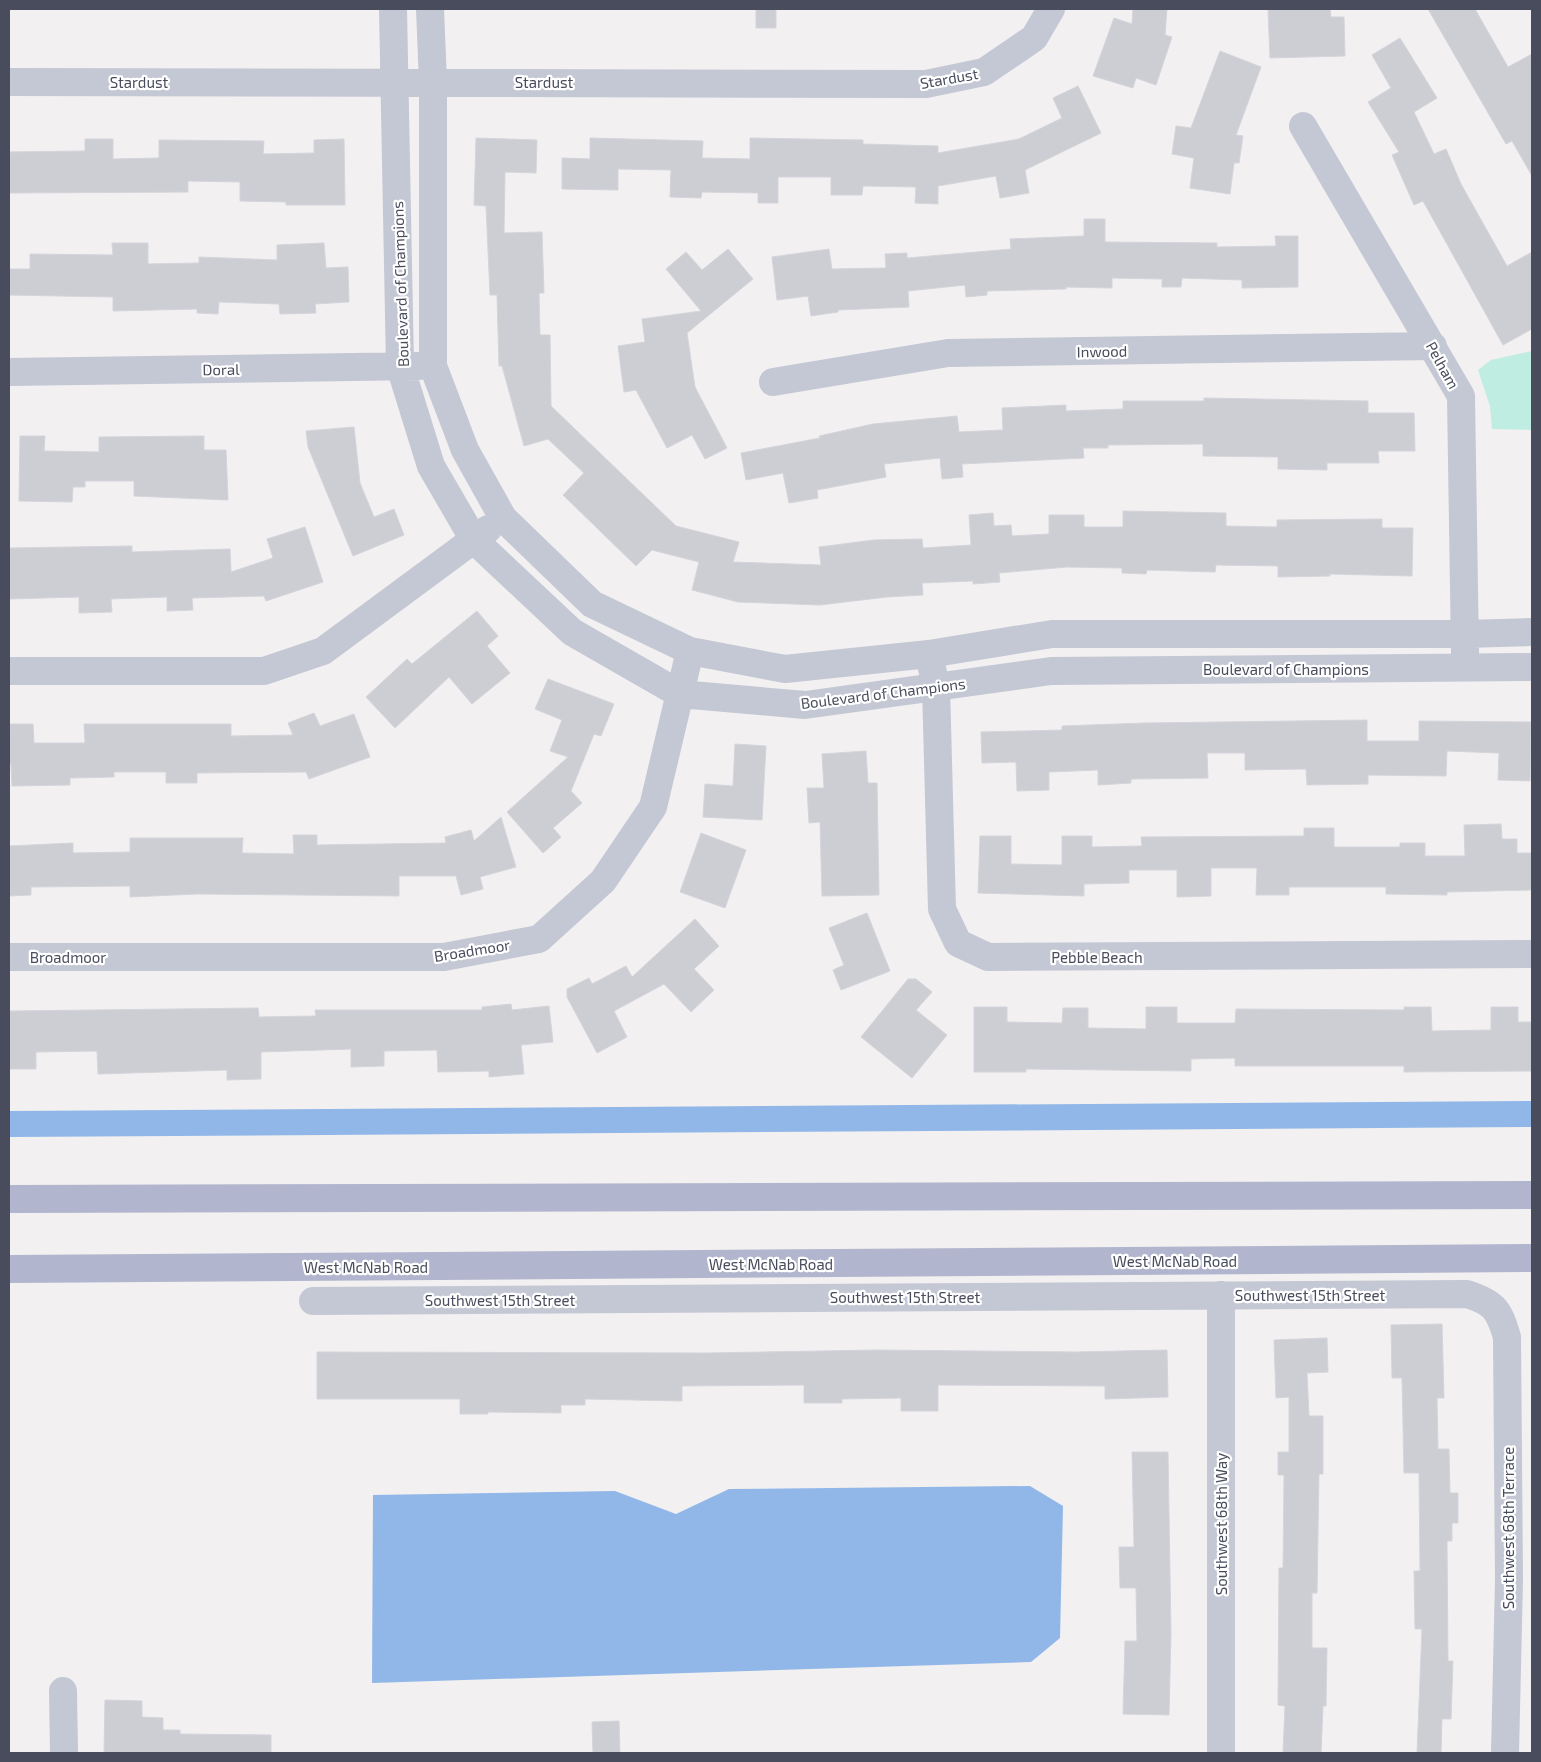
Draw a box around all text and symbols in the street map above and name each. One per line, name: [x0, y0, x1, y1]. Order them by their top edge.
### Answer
street label: Stardust: [919, 64, 980, 92]
street label: Stardust: [110, 73, 169, 91]
street label: Stardust: [515, 73, 574, 91]
street label: Boulevard of Champions: [388, 201, 412, 367]
street label: Pelham: [1423, 338, 1463, 392]
street label: Inwood: [1077, 342, 1127, 360]
street label: Doral: [202, 360, 240, 378]
street label: Boulevard of Champions: [1203, 660, 1369, 678]
street label: Boulevard of Champions: [800, 674, 966, 712]
street label: Broadmoor: [433, 935, 511, 965]
street label: Broadmoor: [30, 948, 106, 966]
street label: Pebble Beach: [1051, 948, 1143, 966]
street label: West McNab Road: [1113, 1252, 1237, 1270]
street label: West McNab Road: [709, 1255, 833, 1273]
street label: West McNab Road: [304, 1258, 428, 1276]
street label: Southwest 15th Street: [1235, 1286, 1386, 1304]
street label: Southwest 15th Street: [830, 1288, 981, 1306]
street label: Southwest 15th Street: [425, 1291, 576, 1309]
street label: Southwest 68th Terrace: [1499, 1447, 1517, 1609]
street label: Southwest 68th Way: [1212, 1453, 1230, 1595]

